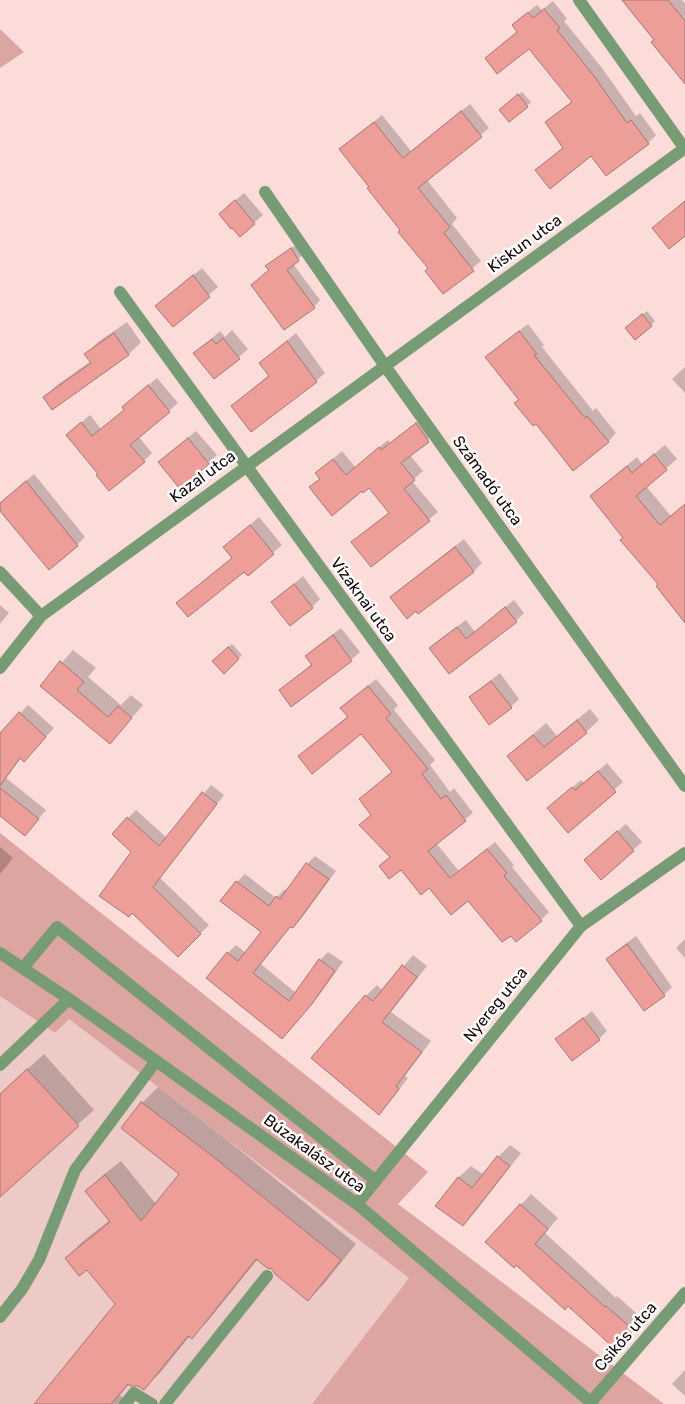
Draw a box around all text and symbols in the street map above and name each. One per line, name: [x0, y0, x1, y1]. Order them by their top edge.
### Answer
street label: Kiskun utca: [484, 211, 566, 277]
street label: Számadó utca: [448, 432, 526, 530]
street label: Kazal utca: [166, 447, 240, 507]
street label: Vízaknai utca: [326, 554, 400, 646]
street label: Nyereg utca: [460, 964, 532, 1046]
street label: Búzakalász utca: [260, 1111, 368, 1197]
street label: Csikós utca: [591, 1298, 661, 1376]

